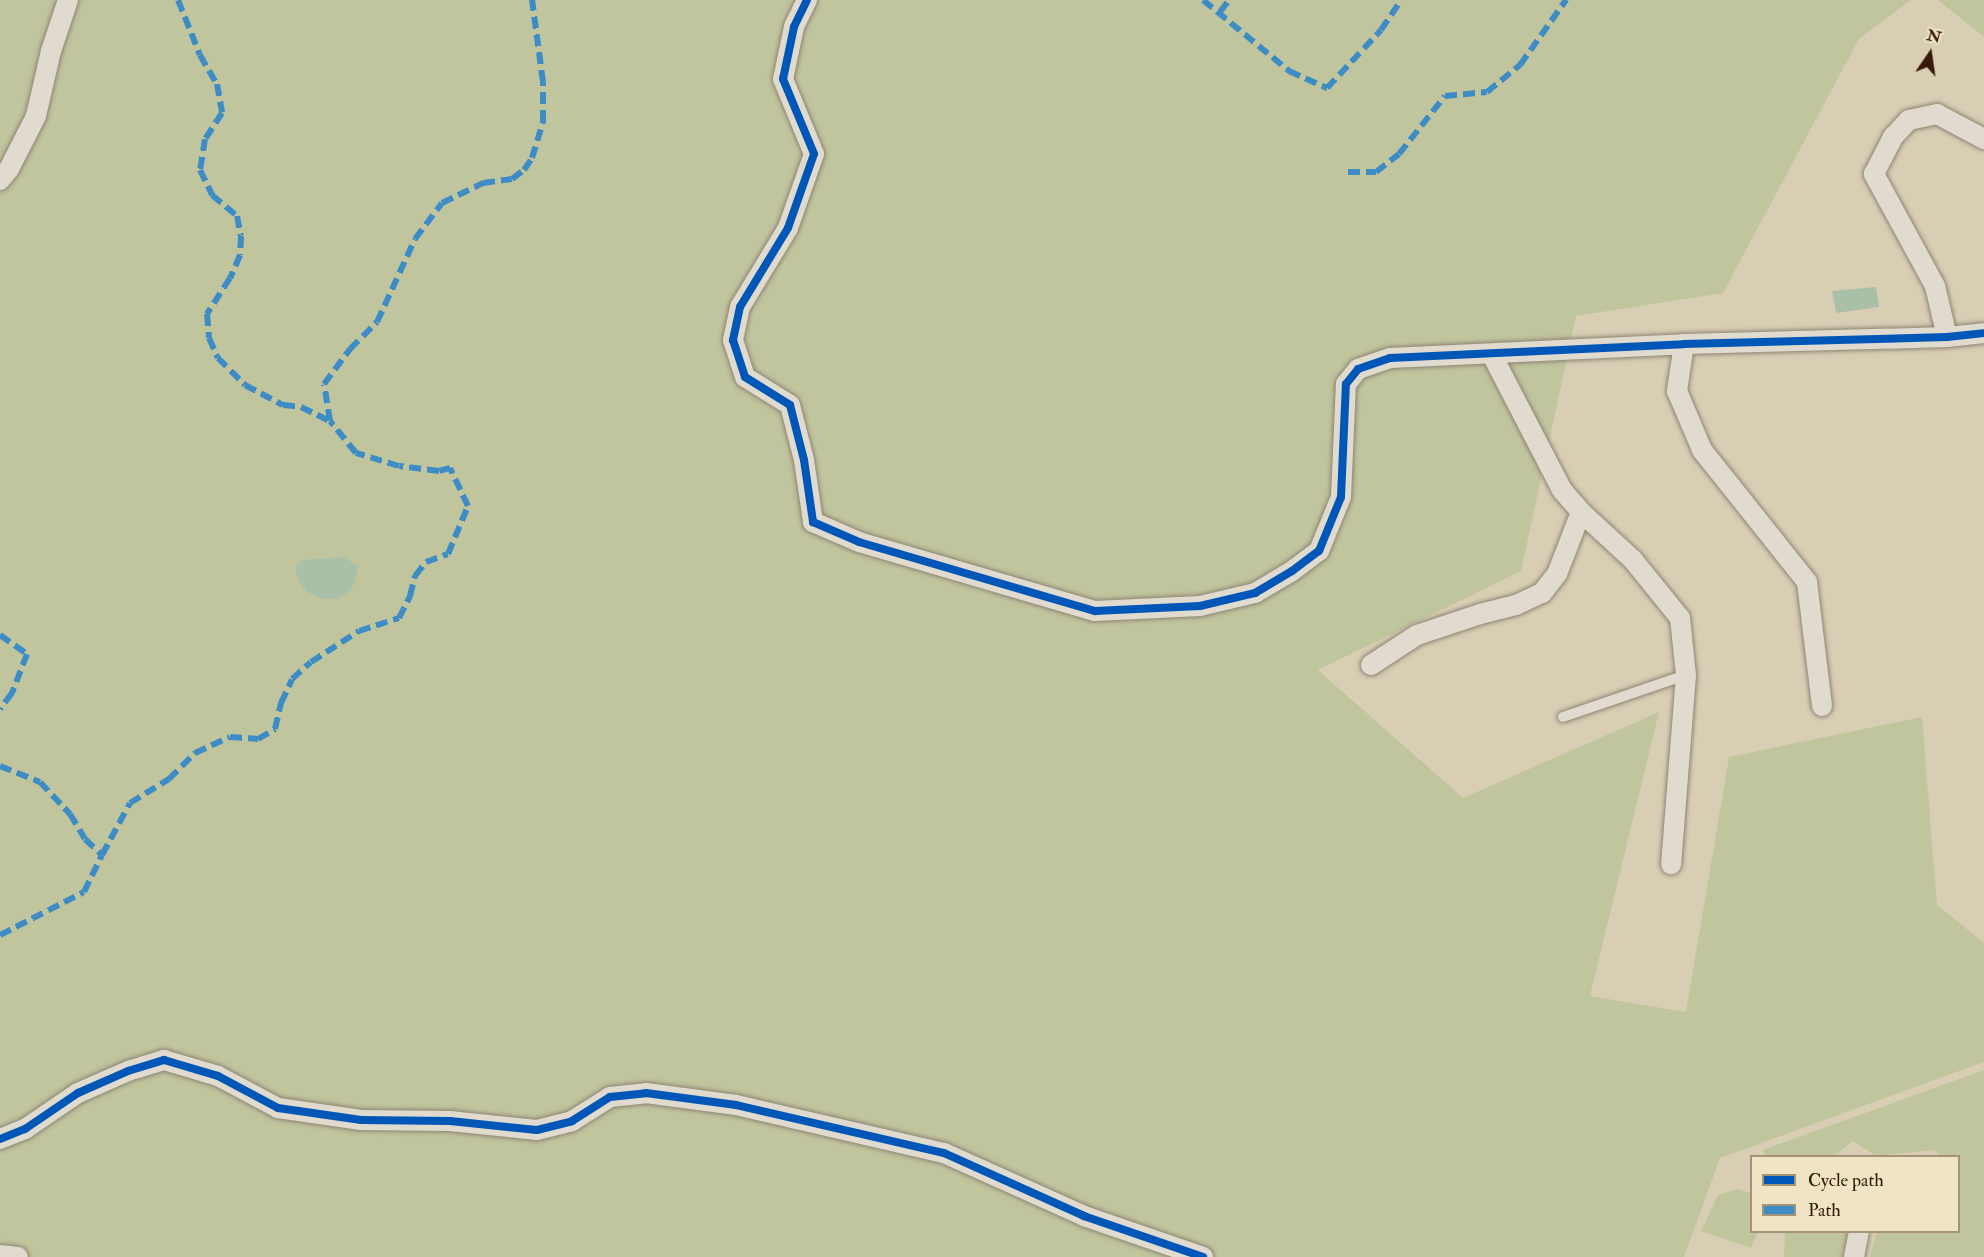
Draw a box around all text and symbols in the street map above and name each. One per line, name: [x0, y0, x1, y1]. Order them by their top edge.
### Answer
north arrow: [1900, 24, 1960, 84]
text: N: [1925, 25, 1943, 48]
legend: [1750, 1155, 1960, 1233]
text: Cycle path: [1808, 1169, 1884, 1192]
text: Path: [1808, 1199, 1841, 1222]

